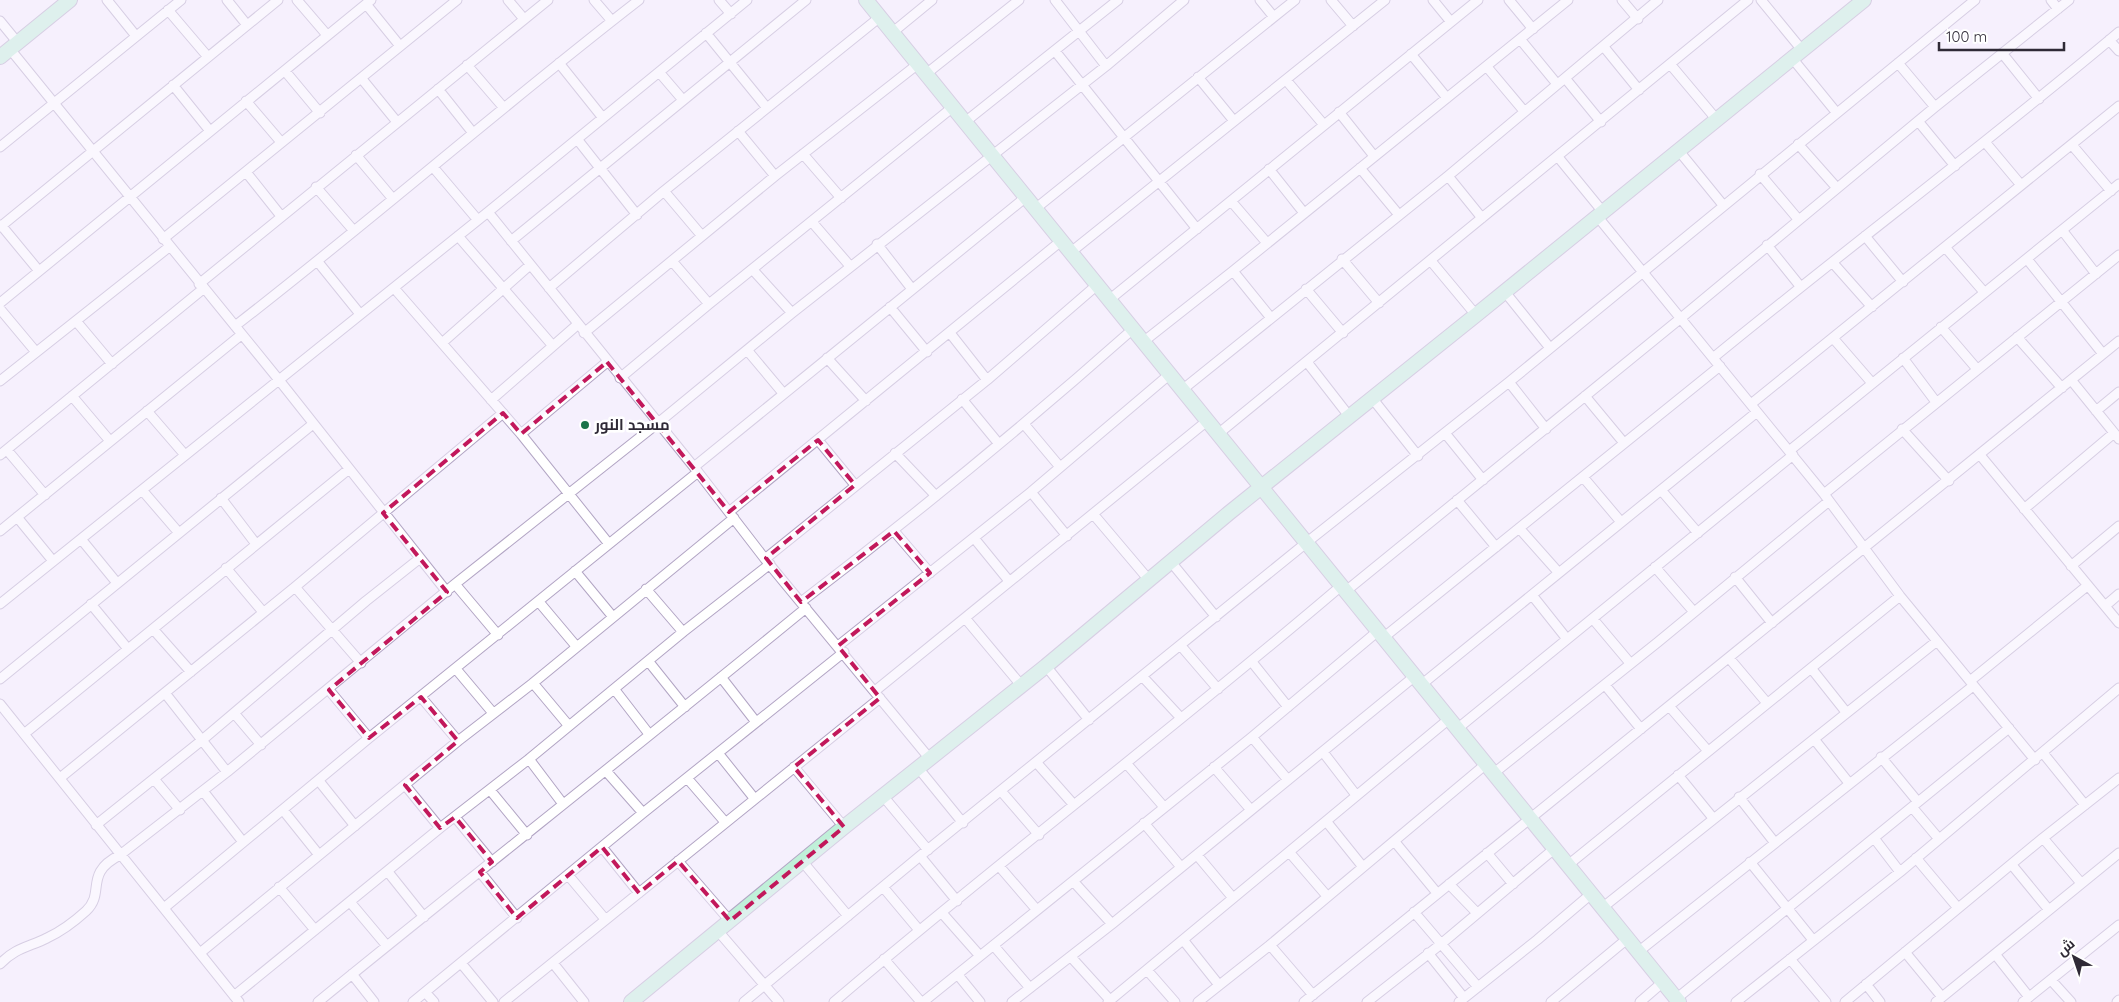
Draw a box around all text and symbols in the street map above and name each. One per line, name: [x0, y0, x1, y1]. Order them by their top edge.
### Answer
scale bar: [1939, 20, 2064, 52]
text: 100 m: [1946, 27, 1987, 46]
place label: مسجد النور: [594, 415, 670, 434]
marker: مسجد النور: [579, 419, 591, 431]
north arrow: [2049, 932, 2099, 982]
text: ش: [2053, 934, 2078, 960]

